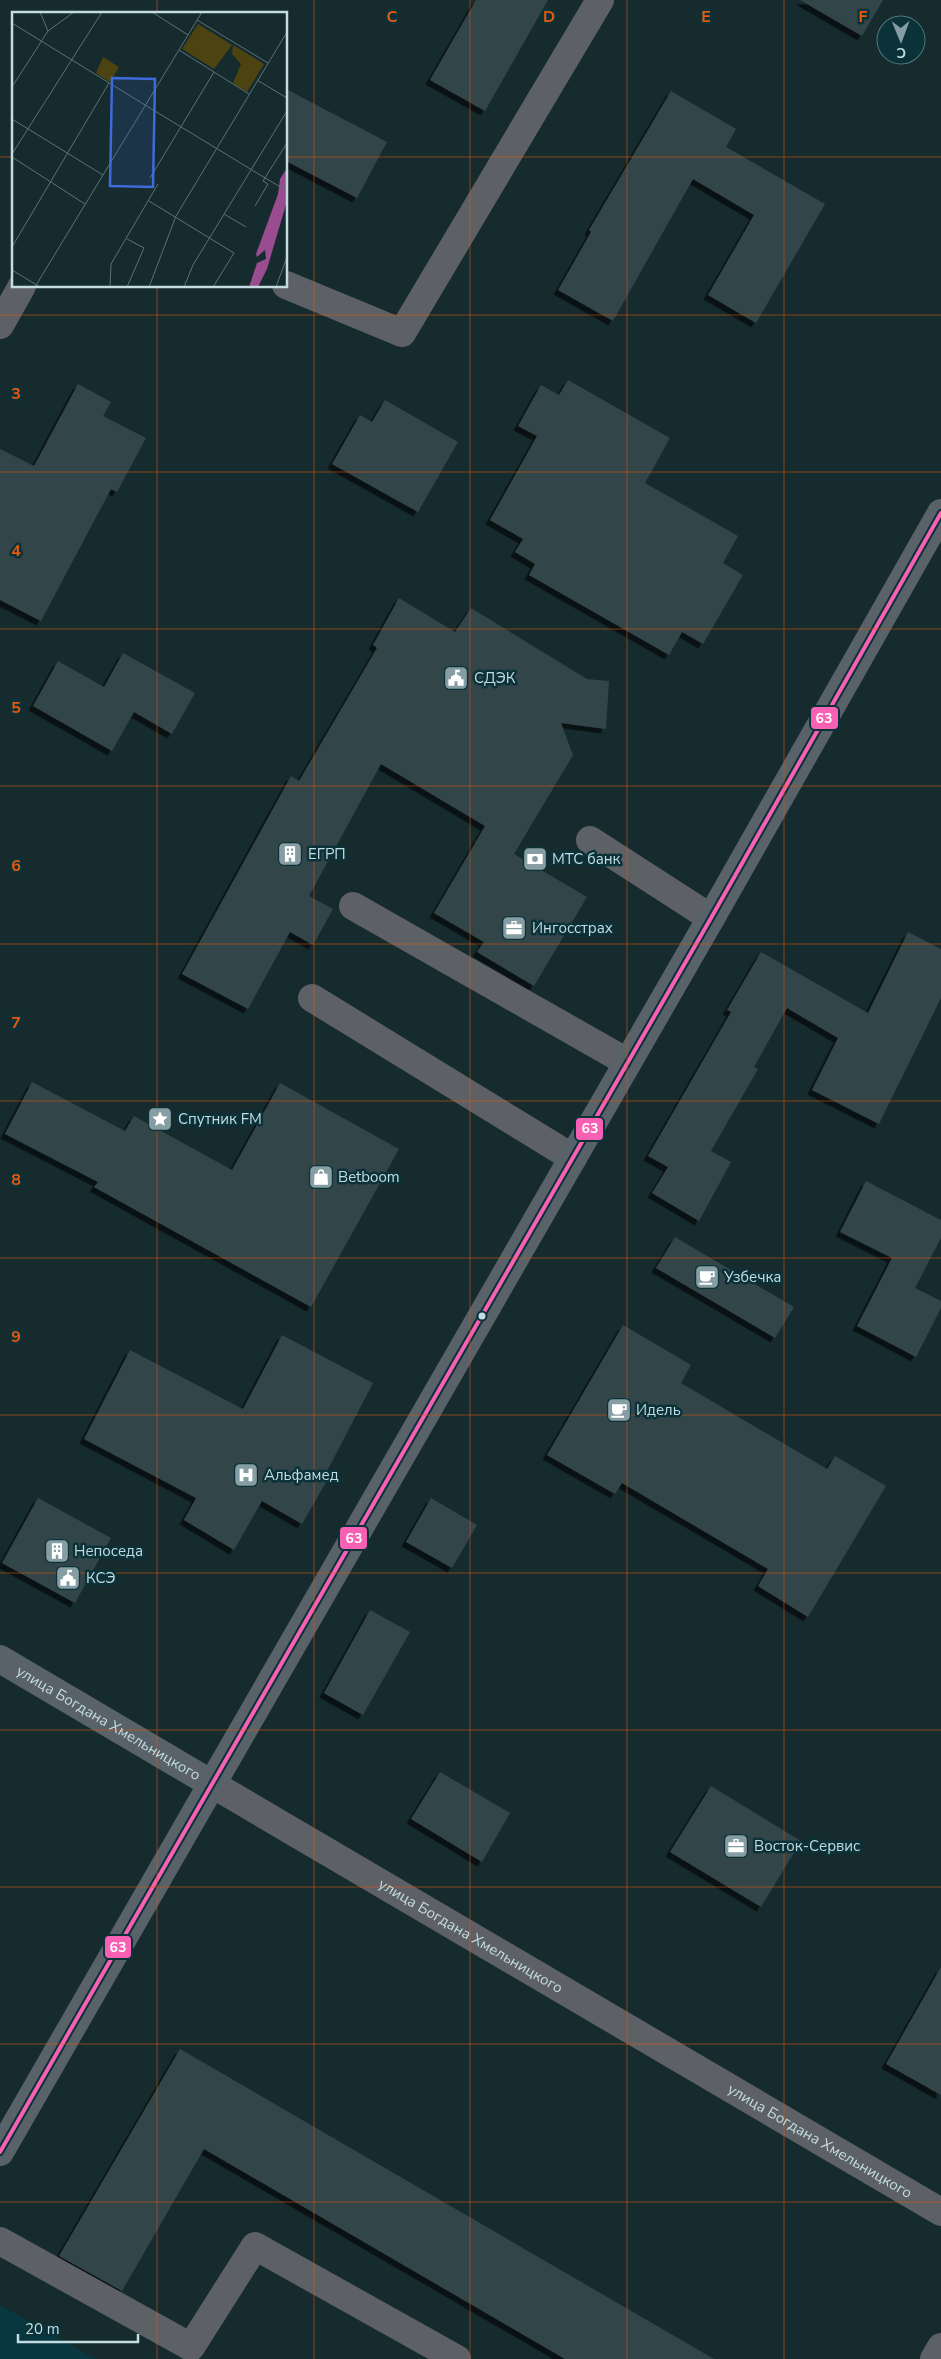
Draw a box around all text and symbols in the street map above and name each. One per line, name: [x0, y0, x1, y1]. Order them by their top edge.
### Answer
text: C: [387, 6, 398, 28]
text: D: [543, 6, 555, 28]
text: E: [701, 6, 711, 28]
text: F: [859, 6, 868, 28]
inset map: [12, 12, 288, 288]
north arrow: [876, 15, 926, 65]
text: С: [896, 43, 906, 62]
text: 3: [11, 383, 21, 405]
text: 4: [11, 540, 21, 562]
public building icon: СДЭК: [443, 665, 469, 691]
place label: СДЭК: [474, 668, 516, 688]
text: 5: [11, 697, 21, 719]
line badge: 63: [810, 706, 839, 730]
text: 63: [816, 709, 832, 728]
building icon: ЕГРП: [277, 841, 303, 867]
place label: ЕГРП: [308, 844, 346, 864]
bank icon: МТС банк: [522, 846, 548, 872]
place label: МТС банк: [552, 849, 621, 869]
text: 6: [11, 855, 21, 877]
office icon: Ингосстрах: [501, 915, 527, 941]
place label: Ингосстрах: [532, 918, 613, 938]
text: 7: [11, 1012, 21, 1034]
place icon: Спутник FM: [147, 1106, 173, 1132]
place label: Спутник FM: [178, 1109, 262, 1129]
line badge: 63: [575, 1117, 604, 1141]
text: 63: [582, 1119, 598, 1138]
shop icon: Betboom: [308, 1164, 334, 1190]
place label: Betboom: [338, 1167, 400, 1187]
text: 8: [11, 1169, 21, 1191]
cafe icon: Узбечка: [694, 1264, 720, 1290]
place label: Узбечка: [723, 1267, 781, 1287]
unlabelled marker: [477, 1311, 487, 1321]
text: 9: [11, 1326, 21, 1348]
cafe icon: Идель: [606, 1397, 632, 1423]
place label: Идель: [636, 1400, 681, 1420]
hospital icon: Альфамед: [233, 1462, 259, 1488]
place label: Альфамед: [264, 1465, 339, 1485]
line badge: 63: [339, 1526, 368, 1550]
text: 63: [346, 1529, 362, 1548]
building icon: Непоседа: [44, 1538, 70, 1564]
place label: Непоседа: [74, 1541, 143, 1561]
public building icon: КСЭ: [55, 1565, 81, 1591]
place label: КСЭ: [86, 1568, 116, 1588]
street label: улица Богдана Хмельницкого: [13, 1661, 204, 1785]
office icon: Восток-Сервис: [723, 1833, 749, 1859]
place label: Восток-Сервис: [754, 1836, 860, 1856]
street label: улица Богдана Хмельницкого: [375, 1874, 567, 1998]
line badge: 63: [104, 1935, 132, 1959]
text: 63: [110, 1938, 126, 1957]
street label: улица Богдана Хмельницкого: [724, 2079, 916, 2203]
scale bar: [18, 2312, 138, 2344]
text: 20 m: [25, 2319, 60, 2339]

